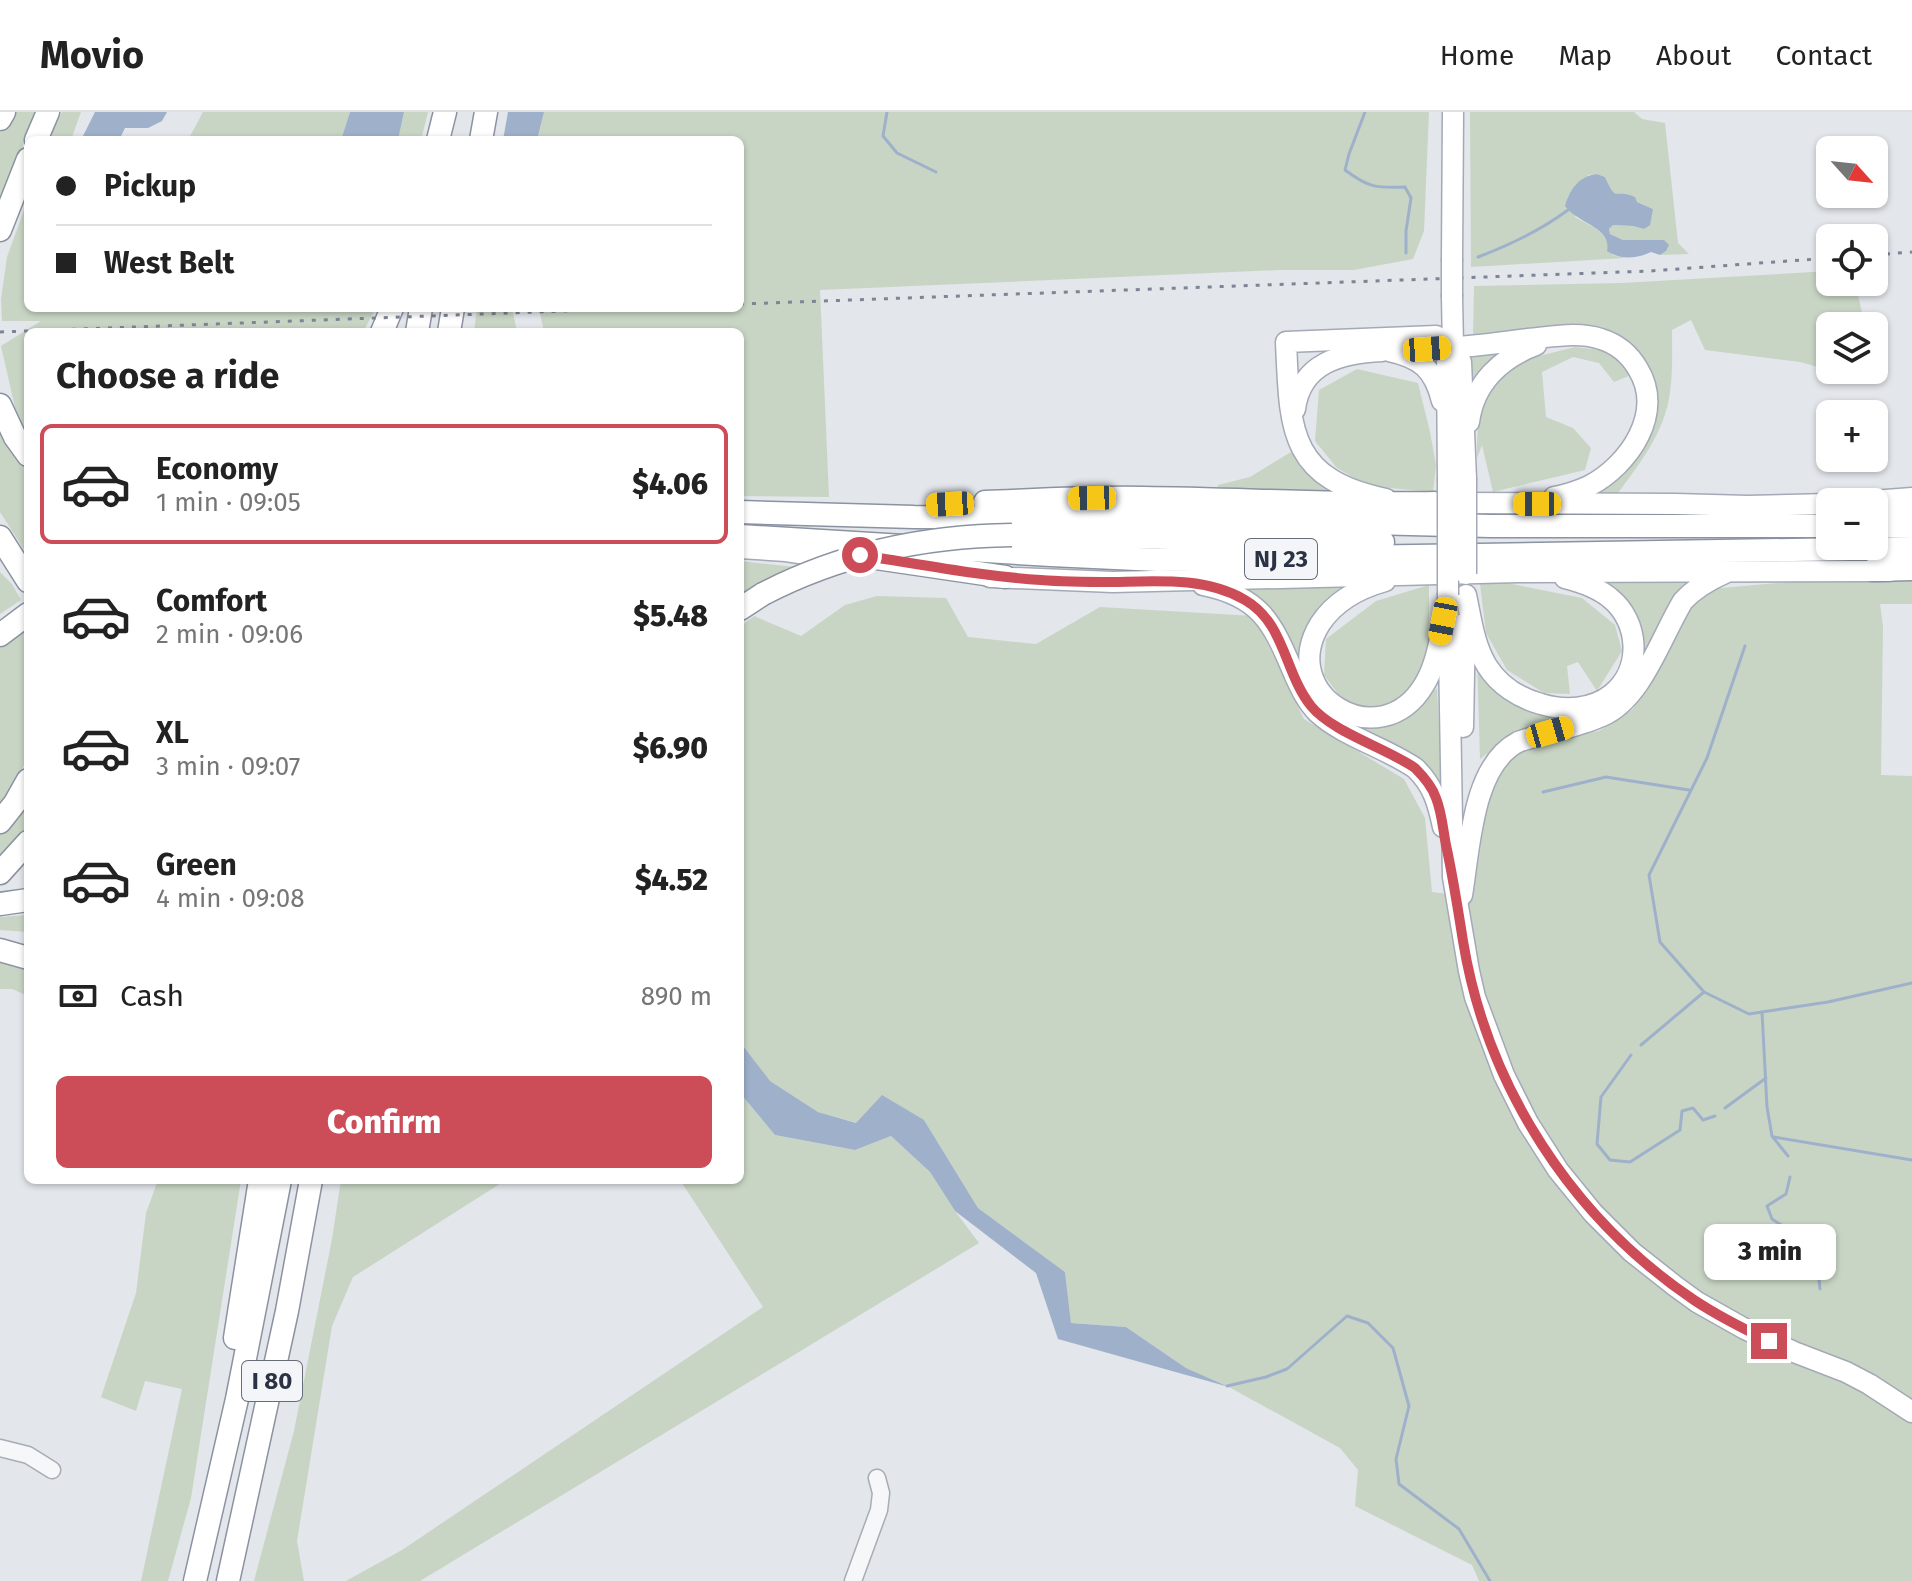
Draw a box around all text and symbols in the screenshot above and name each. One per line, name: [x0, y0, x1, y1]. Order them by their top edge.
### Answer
text: Movio: [40, 32, 144, 78]
text: Home: [1440, 39, 1514, 72]
text: Map: [1558, 39, 1612, 72]
text: About: [1656, 39, 1731, 72]
text: Contact: [1775, 39, 1872, 72]
north arrow: [1816, 136, 1888, 208]
map controls: [1816, 136, 1888, 560]
text: Pickup: [104, 168, 196, 204]
button: locate: [1816, 224, 1888, 296]
text: West Belt: [104, 245, 234, 281]
button: layers: [1816, 312, 1888, 384]
car: [1402, 335, 1452, 363]
text: Choose a ride: [56, 354, 279, 398]
button: +: [1816, 400, 1888, 472]
icon: car: [60, 448, 132, 520]
text: Economy: [156, 451, 278, 487]
text: $4.06: [632, 466, 708, 502]
car: [1068, 486, 1116, 510]
text: 1 min · 09:05: [156, 487, 301, 518]
button: −: [1816, 488, 1888, 560]
car: [925, 491, 975, 517]
car: [1513, 492, 1561, 516]
route start: [842, 537, 878, 573]
road number: NJ 23: [1245, 539, 1317, 579]
icon: car: [60, 580, 132, 652]
text: Comfort: [156, 583, 267, 619]
car: [1427, 595, 1459, 647]
text: $5.48: [633, 598, 708, 634]
text: 2 min · 09:06: [156, 619, 303, 650]
icon: car: [60, 712, 132, 784]
car: [1524, 714, 1576, 750]
text: XL: [156, 715, 189, 751]
text: $6.90: [633, 730, 708, 766]
text: 3 min · 09:07: [156, 751, 300, 782]
icon: car: [60, 844, 132, 916]
text: Green: [156, 847, 237, 883]
text: $4.52: [635, 862, 708, 898]
text: 4 min · 09:08: [156, 883, 305, 914]
icon: cash: [56, 974, 100, 1018]
text: Cash: [120, 978, 184, 1014]
text: 890 m: [641, 981, 712, 1012]
button: Confirm: [56, 1076, 712, 1168]
callout: 3 min: [1703, 1225, 1835, 1281]
text: 3 min: [1738, 1236, 1802, 1267]
route end: [1751, 1323, 1787, 1359]
road number: I 80: [242, 1361, 302, 1401]

